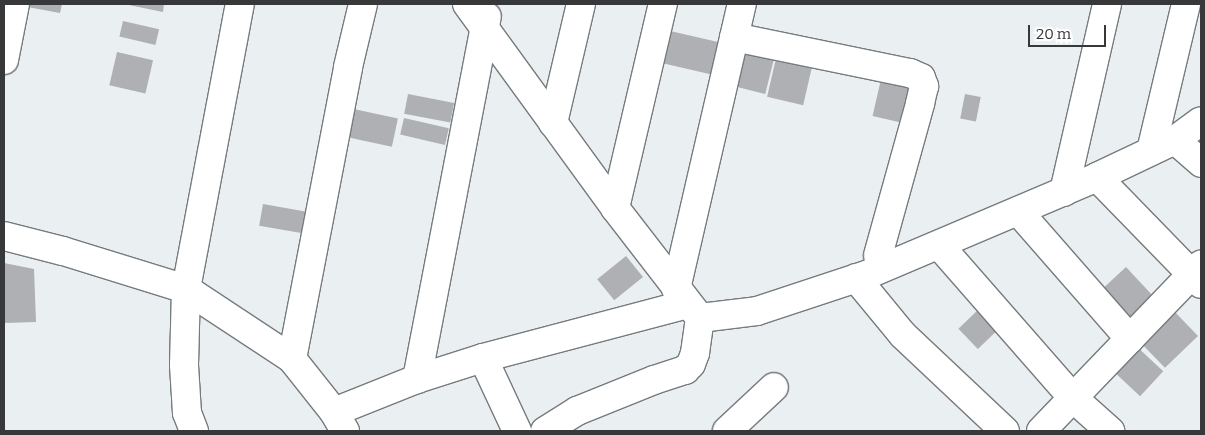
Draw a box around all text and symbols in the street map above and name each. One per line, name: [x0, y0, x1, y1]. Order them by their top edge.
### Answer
scale bar: [1030, 15, 1108, 47]
text: 20 m: [1036, 25, 1071, 43]

